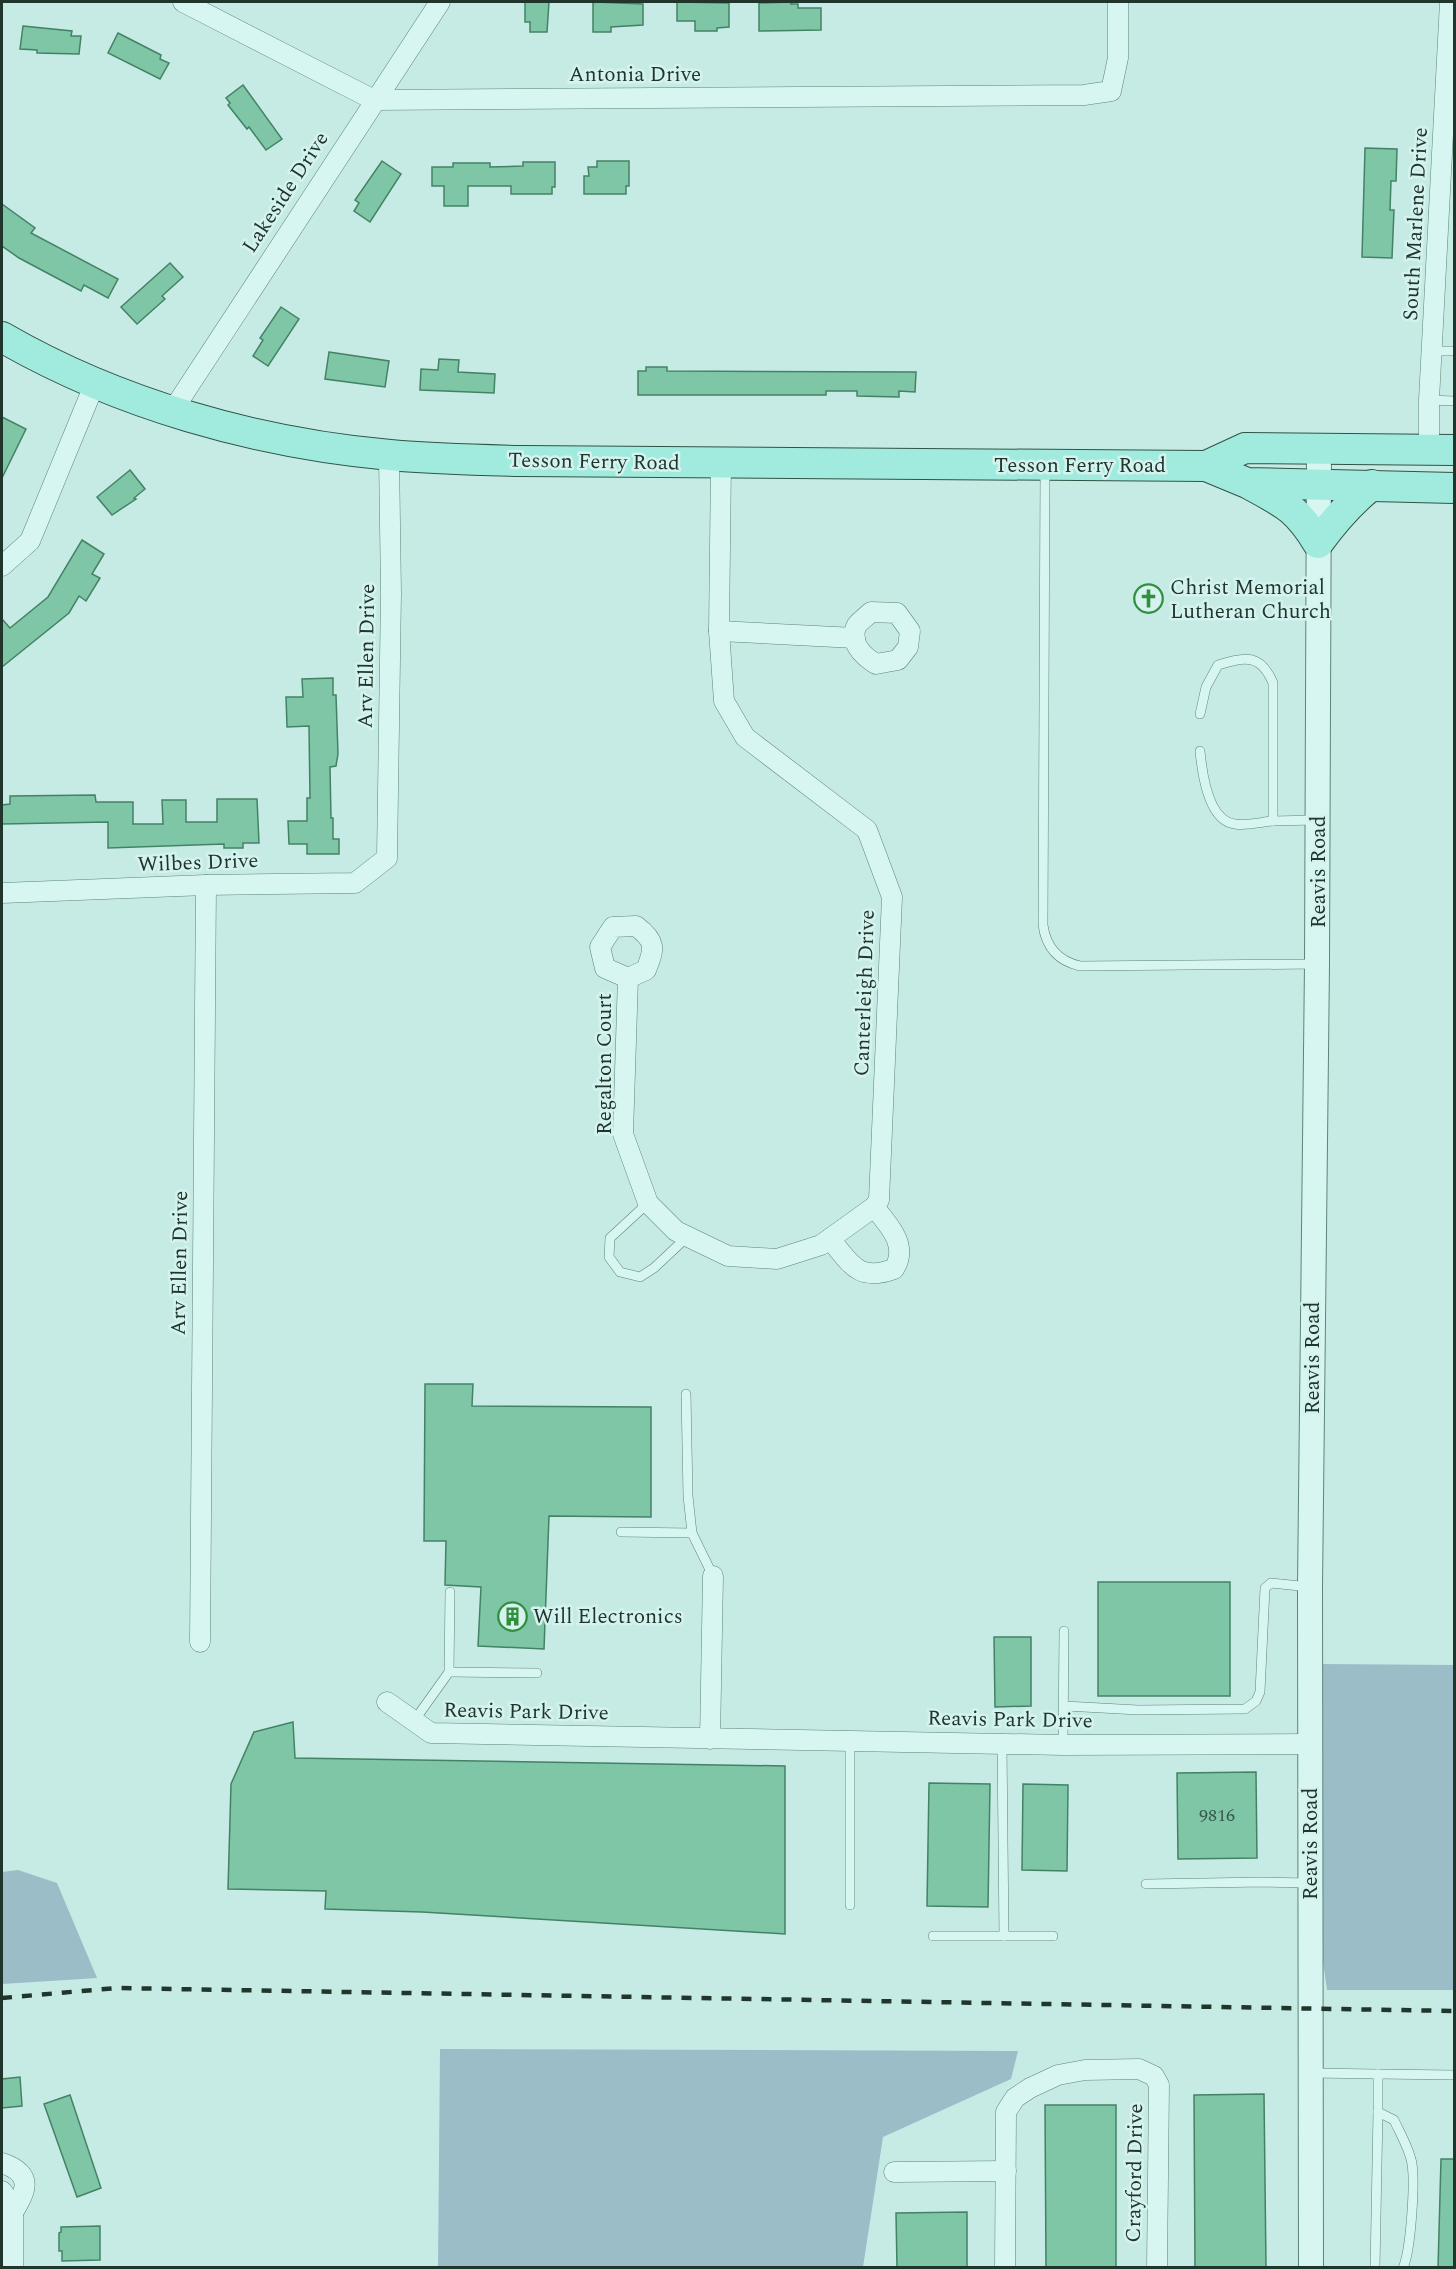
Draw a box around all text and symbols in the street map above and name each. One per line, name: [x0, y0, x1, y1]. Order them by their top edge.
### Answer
street label: Antonia Drive: [569, 59, 701, 91]
street label: Lakeside Drive: [235, 125, 337, 260]
street label: South Marlene Drive: [1395, 126, 1437, 322]
street label: Tesson Ferry Road: [508, 445, 680, 479]
street label: Tesson Ferry Road: [994, 450, 1166, 482]
place label: Christ Memorial Lutheran Church: [1170, 572, 1331, 628]
street label: Arv Ellen Drive: [350, 583, 384, 729]
church icon: Christ Memorial Lutheran Church: [1133, 583, 1165, 615]
street label: Reavis Road: [1303, 816, 1335, 928]
street label: Wilbes Drive: [137, 845, 259, 881]
street label: Canterleigh Drive: [846, 909, 884, 1077]
street label: Regalton Court: [589, 993, 621, 1135]
street label: Arv Ellen Drive: [163, 1190, 197, 1336]
street label: Reavis Road: [1297, 1302, 1329, 1414]
building icon: Will Electronics: [496, 1600, 528, 1632]
place label: Will Electronics: [533, 1601, 683, 1633]
street label: Reavis Park Drive: [443, 1695, 609, 1729]
street label: Reavis Park Drive: [927, 1703, 1093, 1737]
street label: Reavis Road: [1295, 1788, 1327, 1900]
house number: 9816: [1199, 1802, 1235, 1829]
street label: Crayford Drive: [1118, 2103, 1152, 2243]

